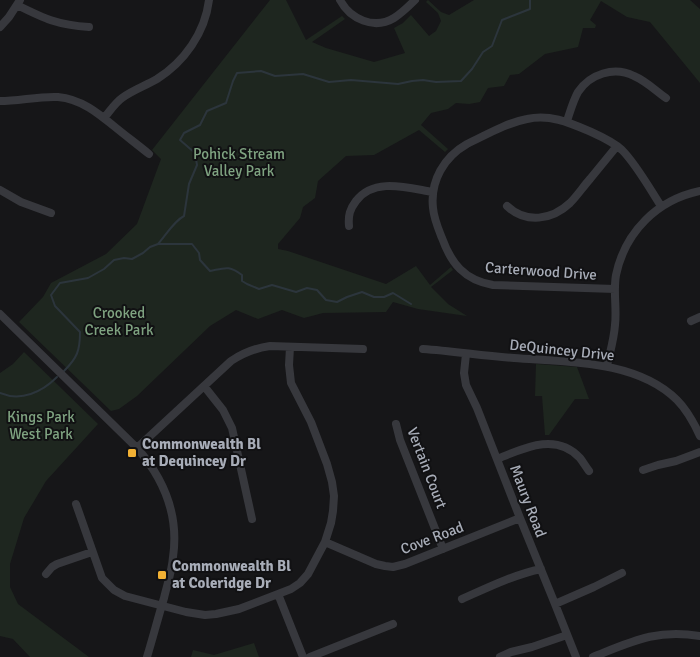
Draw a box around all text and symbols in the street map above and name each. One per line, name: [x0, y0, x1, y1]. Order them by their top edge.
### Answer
park label: Pohick Stream Valley Park: [193, 145, 285, 180]
street label: Carterwood Drive: [485, 258, 597, 284]
park label: Crooked Creek Park: [85, 304, 154, 339]
street label: DeQuincey Drive: [509, 336, 615, 364]
park label: Kings Park West Park: [7, 408, 75, 443]
street label: Vertain Court: [403, 425, 451, 511]
place label: Commonwealth Bl at Dequincey Dr: [142, 435, 261, 470]
marker: Commonwealth Bl at Dequincey Dr: [126, 447, 138, 459]
street label: Maury Road: [506, 462, 550, 540]
street label: Cove Road: [398, 518, 466, 558]
place label: Commonwealth Bl at Coleridge Dr: [172, 557, 291, 592]
marker: Commonwealth Bl at Coleridge Dr: [156, 569, 168, 581]

